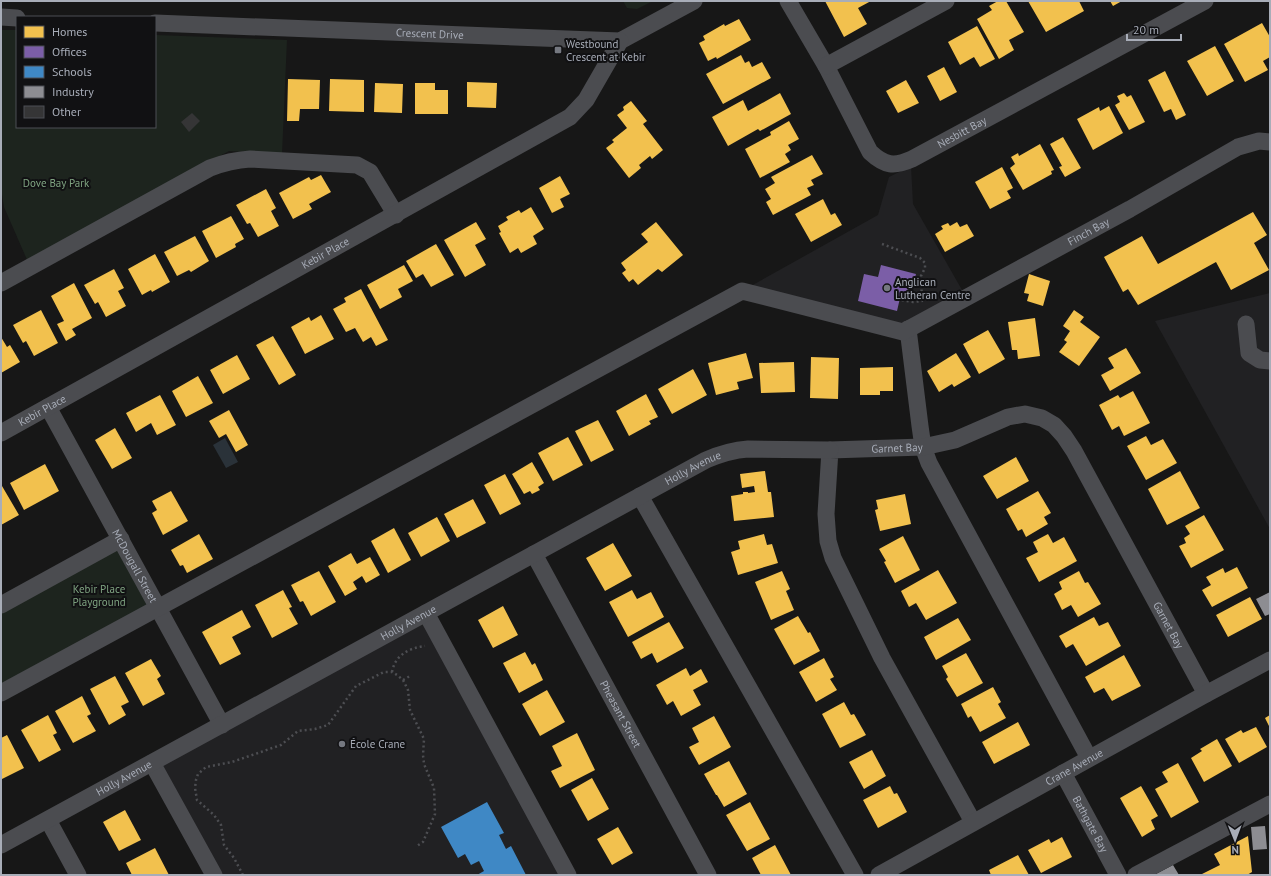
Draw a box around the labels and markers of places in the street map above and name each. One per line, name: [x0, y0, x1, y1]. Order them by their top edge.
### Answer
place label: Westbound Crescent at Kebir: [566, 37, 646, 64]
marker: Westbound Crescent at Kebir: [553, 45, 563, 55]
place label: Anglican Lutheran Centre: [895, 275, 971, 302]
marker: Anglican Lutheran Centre: [882, 283, 892, 293]
place label: École Crane: [350, 737, 406, 751]
marker: École Crane: [337, 739, 347, 749]

